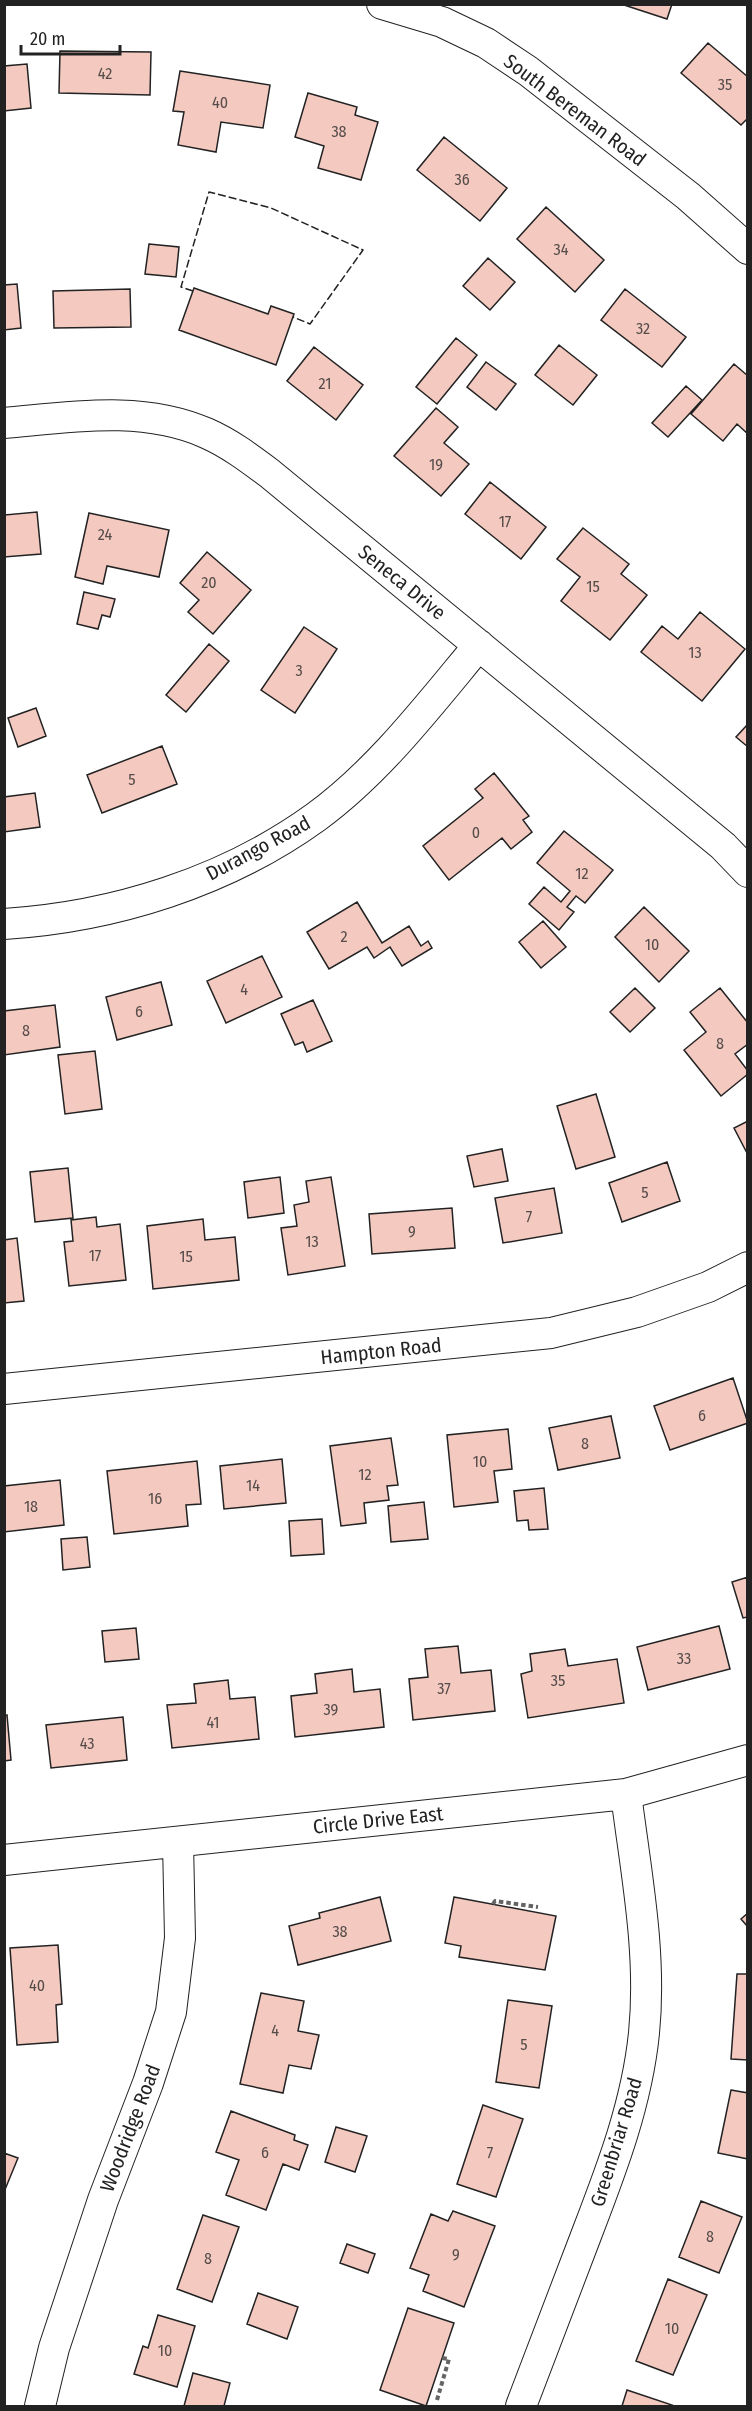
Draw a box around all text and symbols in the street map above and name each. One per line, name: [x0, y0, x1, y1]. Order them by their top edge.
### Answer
scale bar: [21, 18, 120, 56]
text: 20 m: [30, 28, 65, 50]
street label: South Bereman Road: [499, 49, 651, 171]
house number: 42: [98, 64, 112, 83]
house number: 35: [718, 75, 732, 94]
house number: 40: [212, 93, 228, 112]
house number: 38: [331, 122, 347, 141]
house number: 36: [454, 170, 470, 189]
house number: 34: [554, 240, 569, 259]
house number: 32: [636, 319, 650, 338]
house number: 21: [319, 374, 331, 393]
house number: 19: [429, 455, 443, 474]
house number: 17: [499, 512, 512, 531]
house number: 24: [98, 525, 112, 544]
street label: Seneca Drive: [353, 540, 451, 624]
house number: 20: [201, 573, 217, 592]
house number: 15: [586, 577, 600, 596]
house number: 13: [688, 643, 702, 662]
house number: 3: [295, 661, 303, 680]
house number: 5: [128, 770, 136, 789]
street label: Durango Road: [202, 811, 314, 885]
house number: 0: [472, 823, 480, 842]
house number: 12: [575, 864, 589, 883]
house number: 2: [340, 927, 348, 946]
house number: 10: [645, 935, 659, 954]
house number: 4: [240, 980, 248, 999]
house number: 6: [135, 1002, 143, 1021]
house number: 8: [22, 1021, 30, 1040]
house number: 8: [716, 1034, 724, 1053]
house number: 5: [641, 1183, 649, 1202]
house number: 7: [526, 1207, 533, 1226]
house number: 9: [408, 1222, 416, 1241]
house number: 13: [305, 1232, 319, 1251]
house number: 17: [89, 1246, 102, 1265]
house number: 15: [179, 1247, 193, 1266]
street label: Hampton Road: [319, 1333, 443, 1369]
house number: 6: [698, 1406, 706, 1425]
house number: 8: [581, 1434, 589, 1453]
house number: 10: [473, 1452, 487, 1471]
house number: 12: [358, 1465, 372, 1484]
house number: 14: [246, 1476, 260, 1495]
house number: 16: [148, 1489, 162, 1508]
house number: 18: [24, 1497, 38, 1516]
house number: 33: [677, 1649, 691, 1668]
house number: 35: [551, 1671, 565, 1690]
house number: 37: [437, 1679, 451, 1698]
house number: 39: [324, 1700, 339, 1719]
house number: 41: [206, 1713, 220, 1732]
house number: 43: [80, 1734, 94, 1753]
street label: Circle Drive East: [312, 1801, 445, 1839]
house number: 38: [332, 1922, 348, 1941]
house number: 40: [29, 1976, 45, 1995]
house number: 4: [271, 2021, 279, 2040]
house number: 5: [520, 2035, 528, 2054]
street label: Woodridge Road: [95, 2061, 165, 2195]
street label: Greenbriar Road: [585, 2075, 647, 2209]
house number: 6: [261, 2143, 269, 2162]
house number: 7: [487, 2143, 494, 2162]
house number: 8: [706, 2227, 714, 2246]
house number: 9: [452, 2245, 460, 2264]
house number: 8: [204, 2249, 212, 2268]
house number: 10: [665, 2319, 679, 2338]
house number: 10: [158, 2341, 172, 2360]

